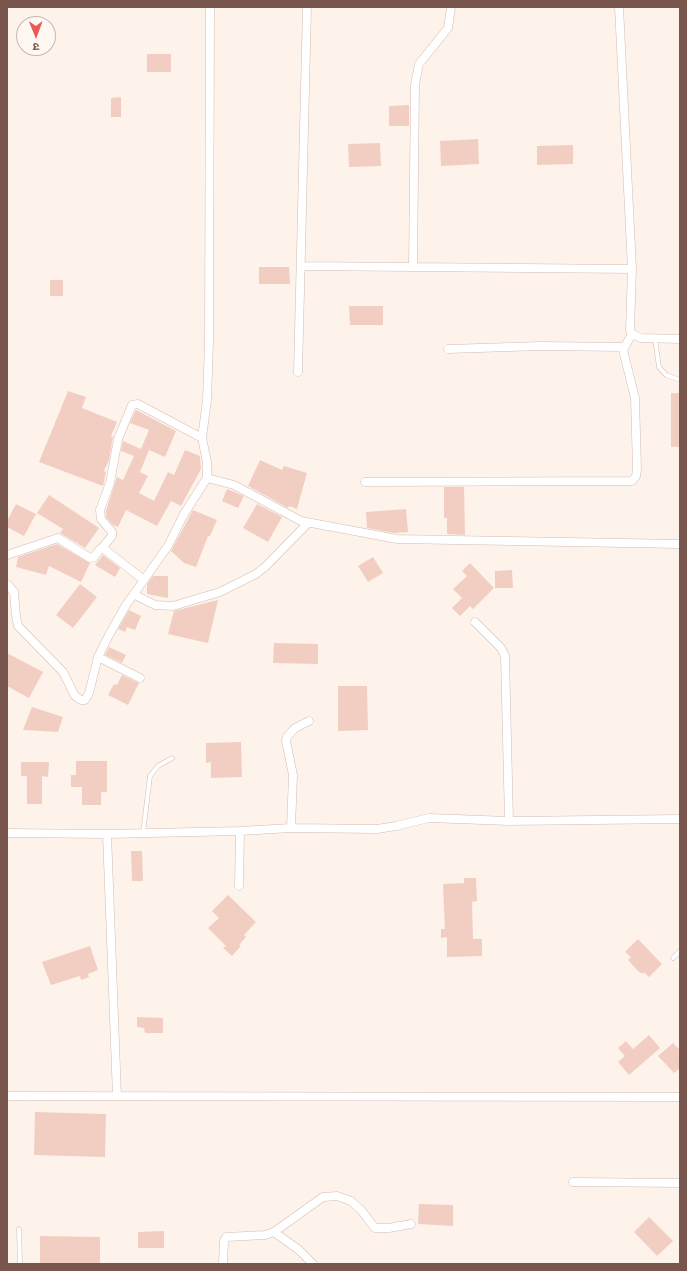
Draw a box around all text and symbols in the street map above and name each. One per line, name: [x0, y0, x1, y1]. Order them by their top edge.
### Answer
north arrow: [16, 16, 56, 56]
text: उ: [33, 40, 40, 54]

